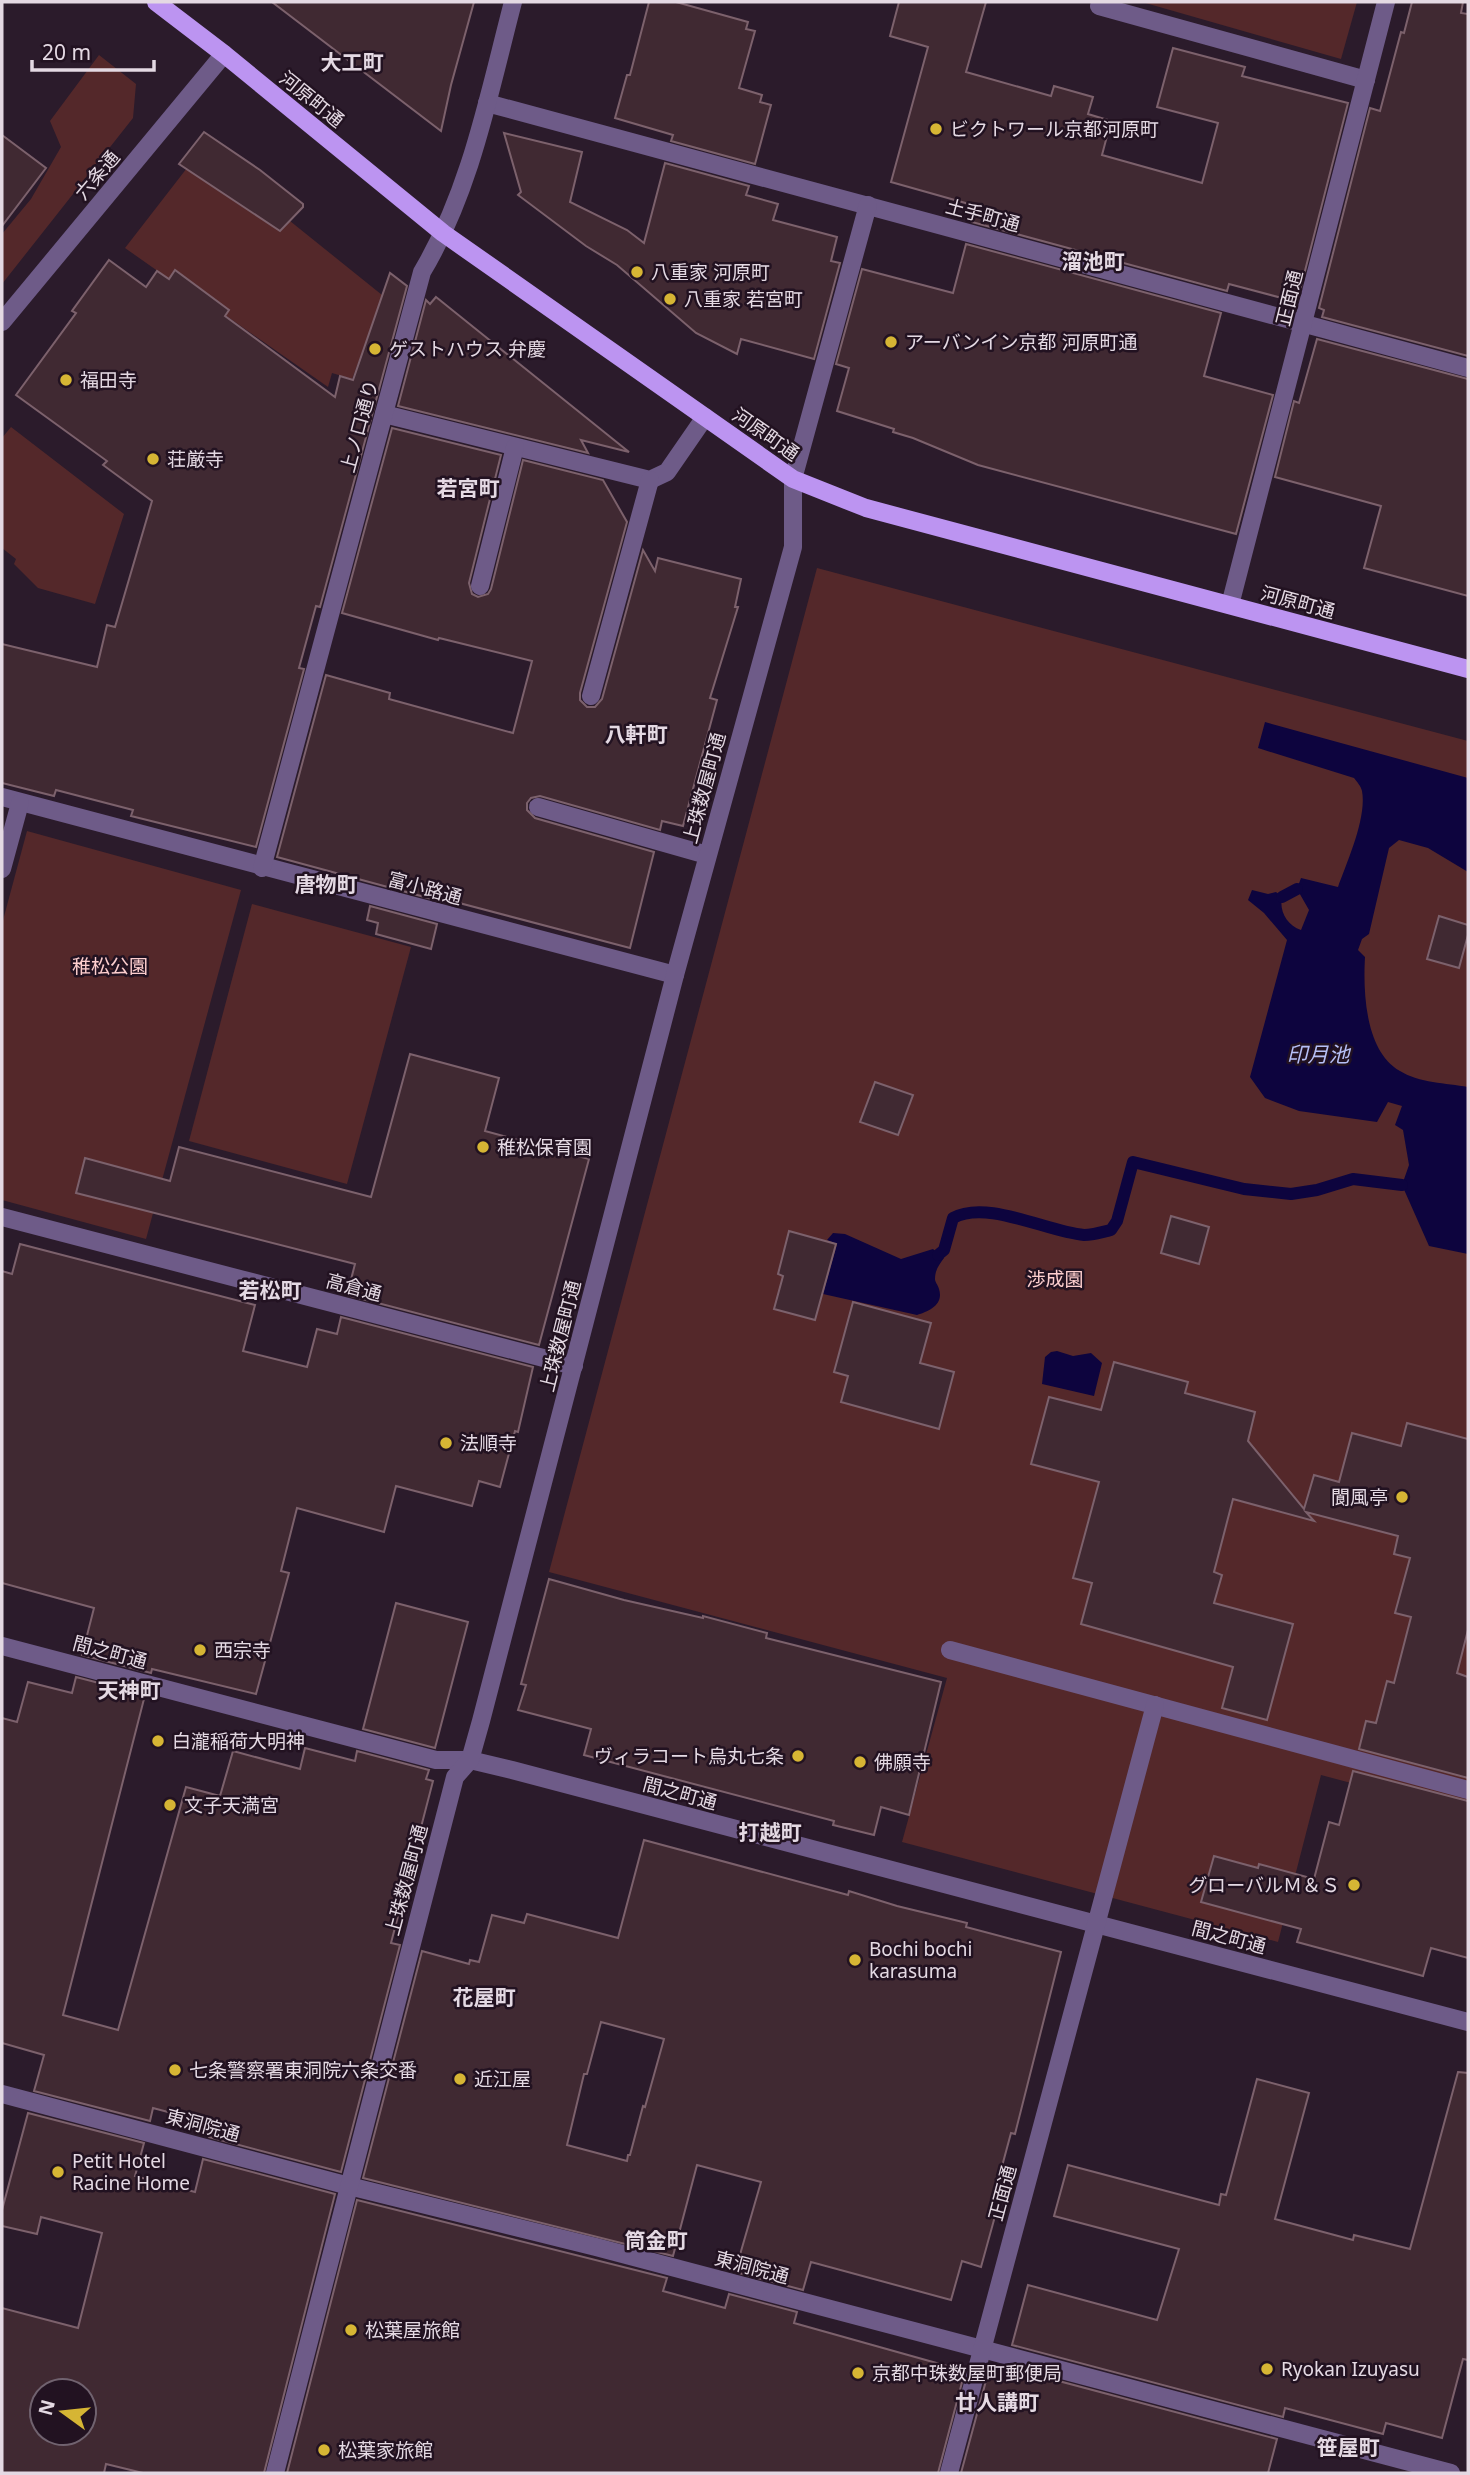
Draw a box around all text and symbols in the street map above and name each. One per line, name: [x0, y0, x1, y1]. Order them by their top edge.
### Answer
scale bar: [32, 28, 154, 72]
text: 20 m: [42, 38, 91, 66]
district label: 大工町: [321, 48, 384, 76]
street label: 河原町通: [274, 65, 350, 133]
place label: ビクトワール京都河原町: [950, 116, 1159, 142]
marker: ビクトワール京都河原町: [928, 121, 944, 137]
street label: 六条通: [69, 145, 125, 205]
street label: 土手町通: [943, 193, 1023, 237]
district label: 溜池町: [1062, 247, 1125, 275]
place label: 八重家 河原町: [651, 259, 770, 285]
marker: 八重家 河原町: [629, 264, 645, 280]
street label: 正面通: [1269, 267, 1309, 329]
place label: 八重家 若宮町: [684, 286, 803, 312]
marker: 八重家 若宮町: [662, 291, 678, 307]
place label: アーバンイン京都 河原町通: [905, 329, 1138, 355]
marker: アーバンイン京都 河原町通: [883, 334, 899, 350]
place label: ゲストハウス 弁慶: [389, 336, 546, 362]
marker: ゲストハウス 弁慶: [367, 341, 383, 357]
place label: 福田寺: [80, 367, 137, 393]
marker: 福田寺: [58, 372, 74, 388]
street label: 上ノ口通り: [334, 377, 384, 475]
street label: 河原町通: [727, 402, 805, 466]
place label: 荘厳寺: [167, 446, 224, 472]
marker: 荘厳寺: [145, 451, 161, 467]
district label: 若宮町: [437, 474, 500, 502]
street label: 河原町通: [1258, 580, 1338, 624]
district label: 八軒町: [605, 720, 668, 748]
street label: 上珠数屋町通: [677, 730, 731, 846]
street label: 富小路通: [385, 866, 465, 910]
district label: 唐物町: [295, 870, 358, 898]
park label: 稚松公園: [72, 953, 148, 979]
water label: 印月池: [1287, 1040, 1351, 1068]
place label: 稚松保育園: [497, 1134, 592, 1160]
marker: 稚松保育園: [475, 1139, 491, 1155]
park label: 渉成園: [1026, 1266, 1084, 1292]
street label: 高倉通: [323, 1267, 385, 1307]
district label: 若松町: [239, 1276, 302, 1304]
street label: 上珠数屋町通: [534, 1278, 586, 1394]
place label: 法順寺: [460, 1430, 517, 1456]
marker: 法順寺: [438, 1435, 454, 1451]
place label: 閬風亭: [1331, 1484, 1388, 1510]
marker: 閬風亭: [1394, 1489, 1410, 1505]
street label: 間之町通: [70, 1630, 150, 1674]
place label: 西宗寺: [214, 1637, 271, 1663]
marker: 西宗寺: [192, 1642, 208, 1658]
district label: 天神町: [98, 1676, 161, 1704]
place label: 白瀧稲荷大明神: [172, 1728, 305, 1754]
marker: 白瀧稲荷大明神: [150, 1733, 166, 1749]
place label: ヴィラコート烏丸七条: [594, 1743, 784, 1769]
marker: ヴィラコート烏丸七条: [790, 1748, 806, 1764]
place label: 佛願寺: [874, 1749, 931, 1775]
marker: 佛願寺: [852, 1754, 868, 1770]
street label: 間之町通: [640, 1771, 720, 1815]
place label: 文子天満宮: [184, 1792, 279, 1818]
marker: 文子天満宮: [162, 1797, 178, 1813]
district label: 打越町: [739, 1818, 802, 1846]
street label: 上珠数屋町通: [379, 1822, 433, 1938]
place label: グローバルＭ＆Ｓ: [1188, 1872, 1340, 1898]
marker: グローバルＭ＆Ｓ: [1346, 1877, 1362, 1893]
street label: 間之町通: [1189, 1915, 1269, 1959]
place label: Bochi bochi karasuma: [869, 1936, 973, 1984]
marker: Bochi bochi karasuma: [847, 1952, 863, 1968]
district label: 花屋町: [453, 1983, 516, 2011]
place label: 七条警察署東洞院六条交番: [189, 2057, 417, 2083]
marker: 七条警察署東洞院六条交番: [167, 2062, 183, 2078]
place label: 近江屋: [474, 2066, 531, 2092]
marker: 近江屋: [452, 2071, 468, 2087]
street label: 東洞院通: [163, 2103, 243, 2147]
place label: Petit Hotel Racine Home: [72, 2148, 190, 2196]
street label: 正面通: [982, 2162, 1022, 2224]
marker: Petit Hotel Racine Home: [50, 2164, 66, 2180]
district label: 筒金町: [625, 2226, 688, 2254]
street label: 東洞院通: [712, 2245, 792, 2289]
place label: 松葉屋旅館: [365, 2317, 460, 2343]
marker: 松葉屋旅館: [343, 2322, 359, 2338]
place label: Ryokan Izuyasu: [1281, 2356, 1420, 2382]
place label: 京都中珠数屋町郵便局: [872, 2360, 1062, 2386]
marker: Ryokan Izuyasu: [1259, 2361, 1275, 2377]
marker: 京都中珠数屋町郵便局: [850, 2365, 866, 2381]
north arrow: [28, 2377, 98, 2447]
district label: 廿人講町: [955, 2388, 1039, 2416]
text: N: [32, 2397, 61, 2418]
district label: 笹屋町: [1317, 2433, 1380, 2461]
place label: 松葉家旅館: [338, 2437, 433, 2463]
marker: 松葉家旅館: [316, 2442, 332, 2458]

